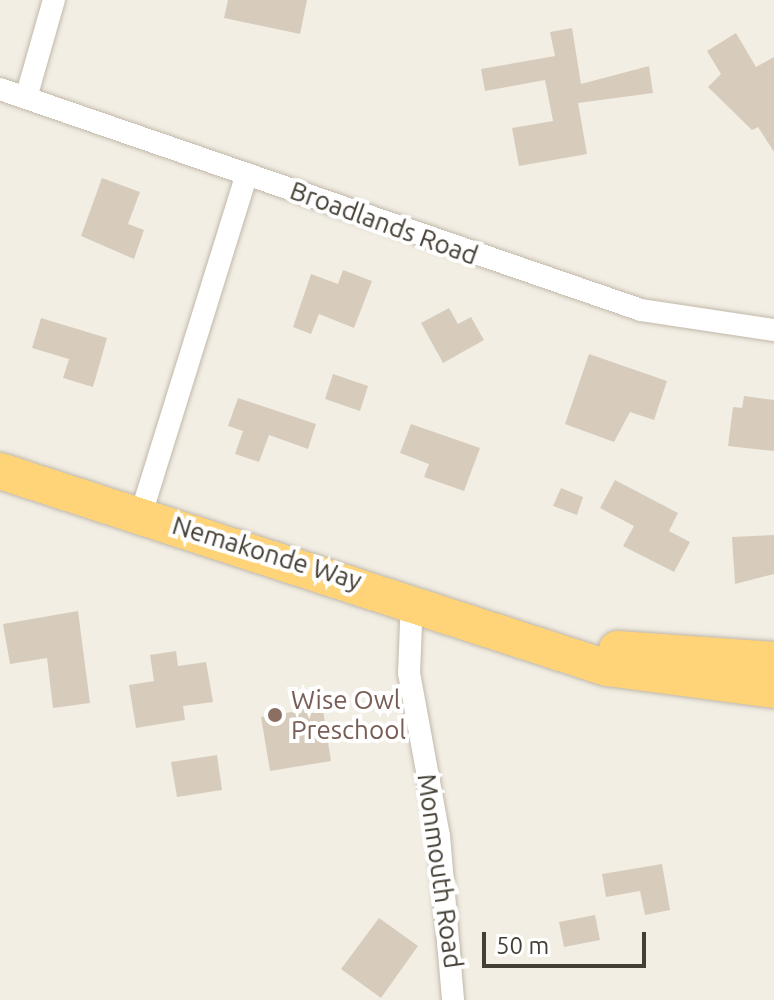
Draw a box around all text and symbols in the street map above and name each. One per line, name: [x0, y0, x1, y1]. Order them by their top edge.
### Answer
street label: Broadlands Road: [286, 175, 482, 271]
street label: Nemakonde Way: [169, 509, 365, 597]
place label: Wise Owl Preschool: [291, 684, 406, 746]
marker: Wise Owl Preschool: [266, 706, 284, 724]
street label: Monmouth Road: [411, 772, 469, 970]
scale bar: [486, 916, 650, 966]
text: 50 m: [496, 932, 549, 959]

